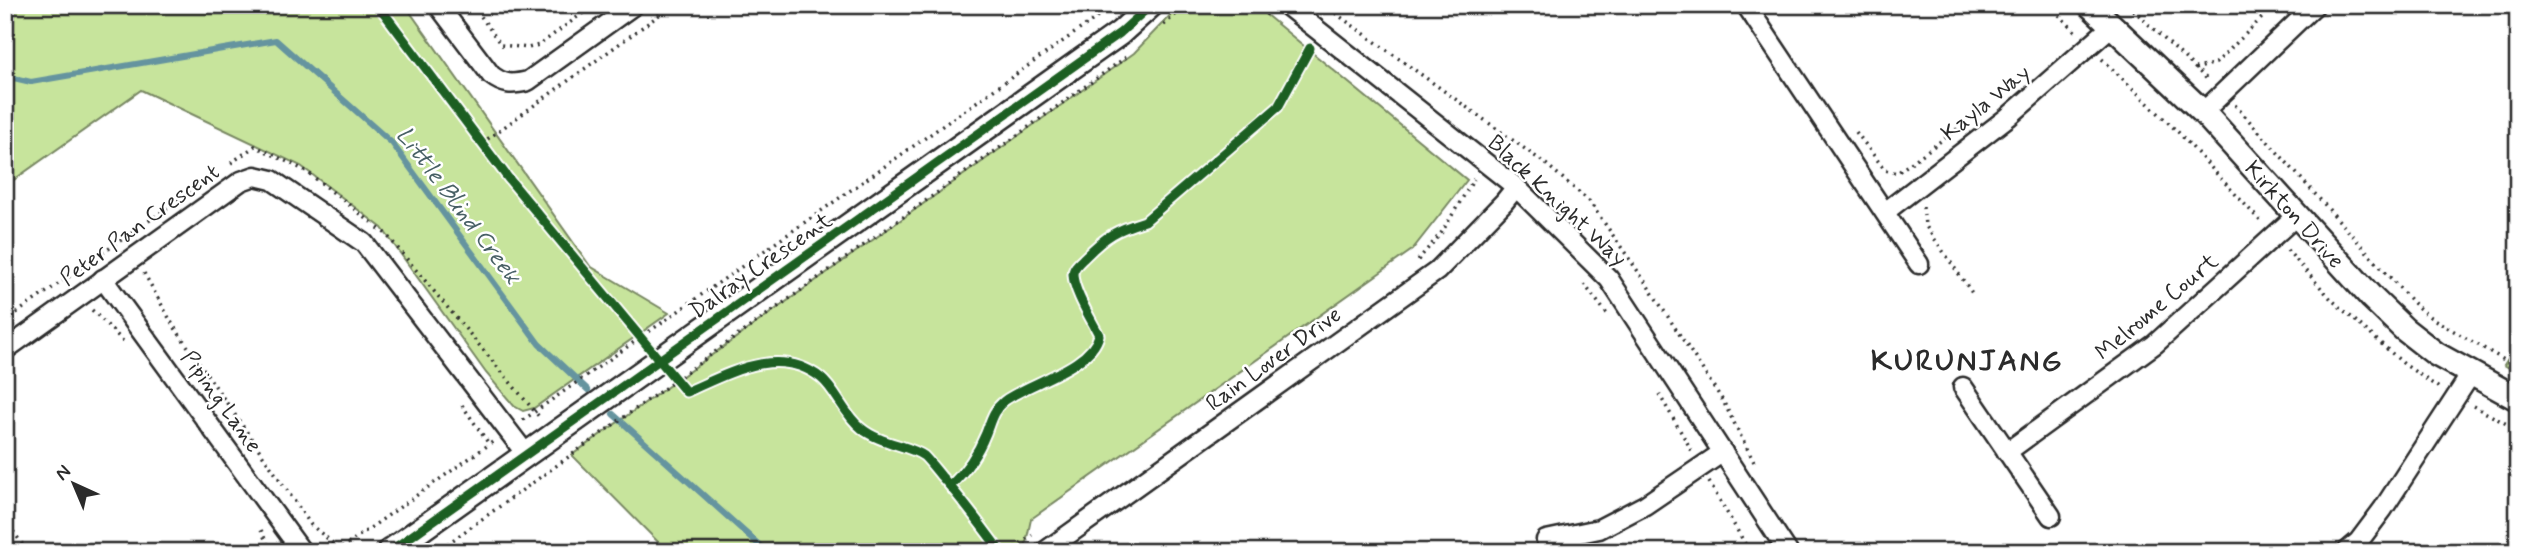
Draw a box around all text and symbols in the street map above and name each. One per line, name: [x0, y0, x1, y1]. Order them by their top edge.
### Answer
street label: Kayla Way: [1935, 58, 2037, 149]
water label: Little Blind Creek: [388, 121, 528, 292]
street label: Black Knight Way: [1480, 129, 1633, 274]
street label: Kirkton Drive: [2237, 155, 2350, 276]
street label: Peter Pan Crescent: [54, 158, 226, 294]
street label: Dalray Crescent: [684, 206, 839, 327]
street label: Melrome Court: [2090, 247, 2225, 368]
street label: Rain Lover Drive: [1200, 300, 1348, 419]
district label: KURUNJANG: [1871, 342, 2063, 381]
street label: Piping Lane: [173, 345, 268, 460]
north arrow: [38, 448, 108, 518]
text: N: [50, 459, 76, 486]

